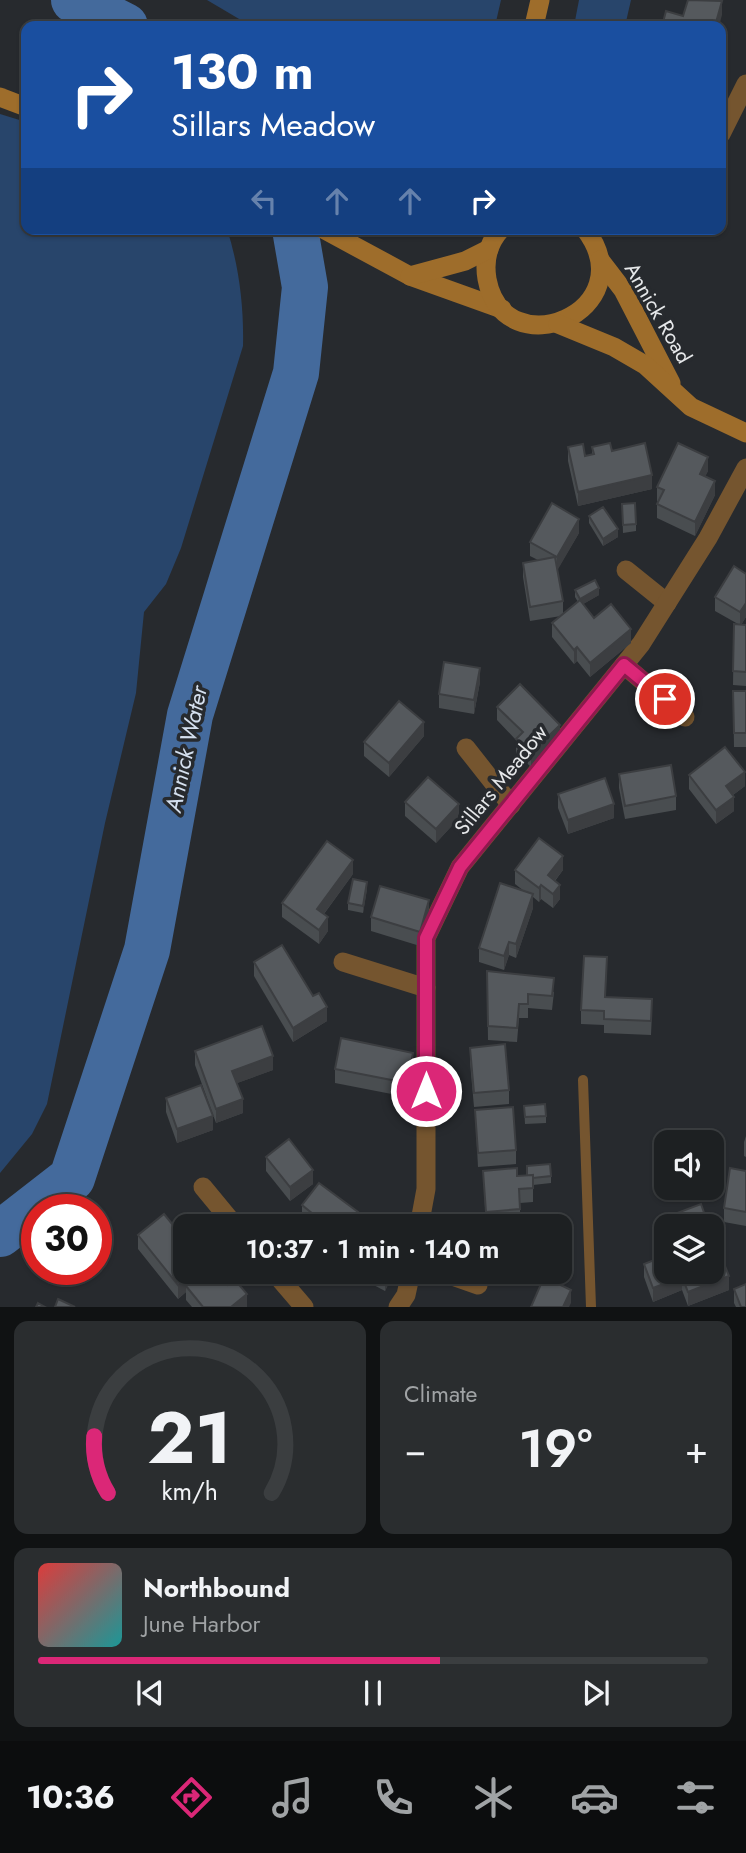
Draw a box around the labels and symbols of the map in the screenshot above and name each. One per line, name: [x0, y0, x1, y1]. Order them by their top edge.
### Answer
street label: Annick Road: [617, 257, 699, 369]
pin: [635, 669, 695, 729]
water label: Annick Water: [156, 681, 216, 816]
street label: Sillars Meadow: [447, 718, 555, 842]
position arrow: [389, 1054, 463, 1128]
speed limit sign: 30: [21, 1194, 112, 1285]

